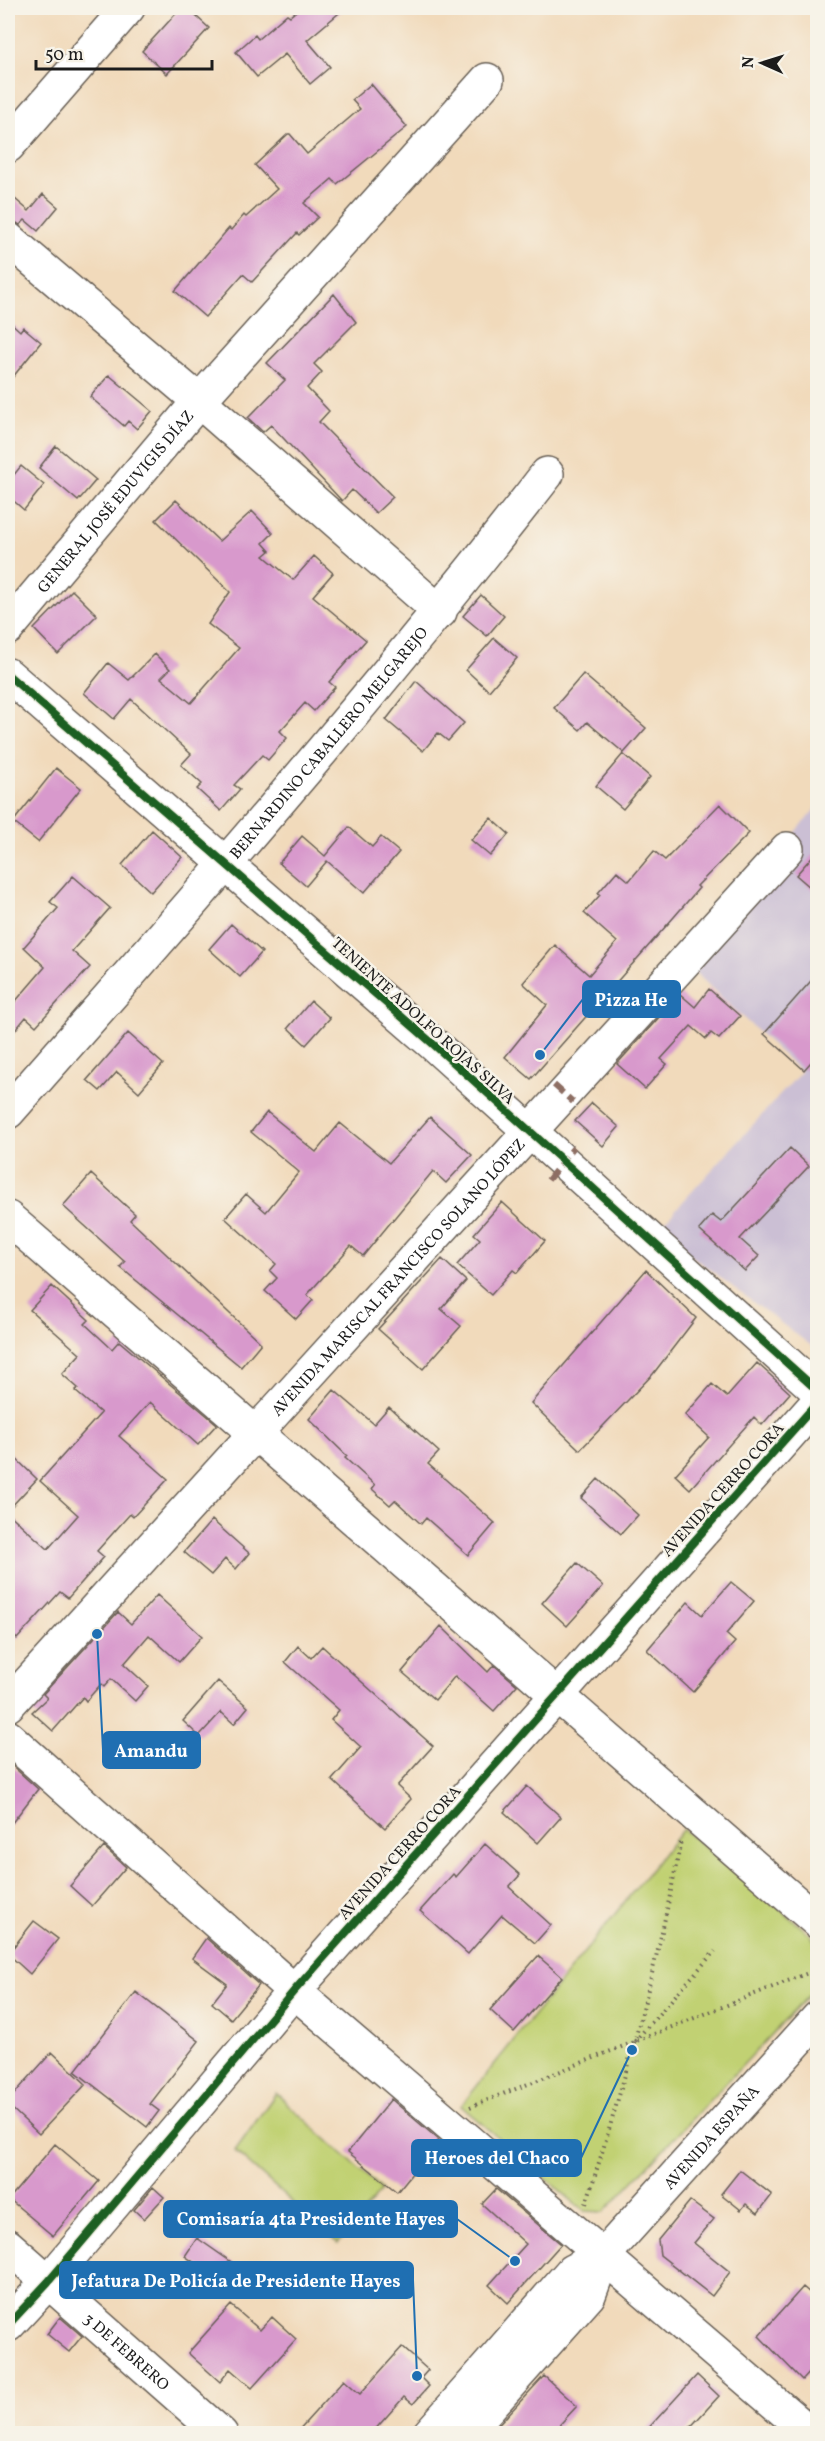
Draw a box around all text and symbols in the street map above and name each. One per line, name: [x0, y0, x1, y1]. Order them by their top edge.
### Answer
scale bar: [36, 33, 212, 71]
north arrow: [732, 33, 792, 93]
text: 50 m: [45, 43, 84, 68]
text: N: [738, 56, 760, 69]
street label: GENERAL JOSÉ EDUVIGIS DÍAZ: [33, 406, 200, 598]
street label: BERNARDINO CABALLERO MELGAREJO: [225, 622, 434, 865]
street label: TENIENTE ADOLFO ROJAS SILVA: [326, 933, 519, 1110]
callout: Pizza He: [583, 981, 680, 1017]
text: Pizza He: [595, 989, 667, 1014]
street label: AVENIDA MARISCAL FRANCISCO SOLANO LÓPEZ: [267, 1134, 531, 1422]
street label: AVENIDA CERRO CORA: [657, 1418, 790, 1562]
callout: Amandu: [103, 1732, 200, 1768]
text: Amandu: [114, 1740, 188, 1765]
street label: AVENIDA CERRO CORA: [334, 1781, 467, 1925]
street label: AVENIDA ESPAÑA: [659, 2081, 765, 2195]
callout: Heroes del Chaco: [412, 2140, 581, 2176]
text: Heroes del Chaco: [425, 2147, 569, 2172]
callout: Comisaría 4ta Presidente Hayes: [164, 2201, 457, 2237]
text: Comisaría 4ta Presidente Hayes: [177, 2208, 445, 2233]
callout: Jefatura De Policía de Presidente Hayes: [60, 2262, 413, 2298]
text: Jefatura De Policía de Presidente Hayes: [70, 2270, 401, 2295]
street label: 3 DE FEBRERO: [78, 2309, 174, 2397]

